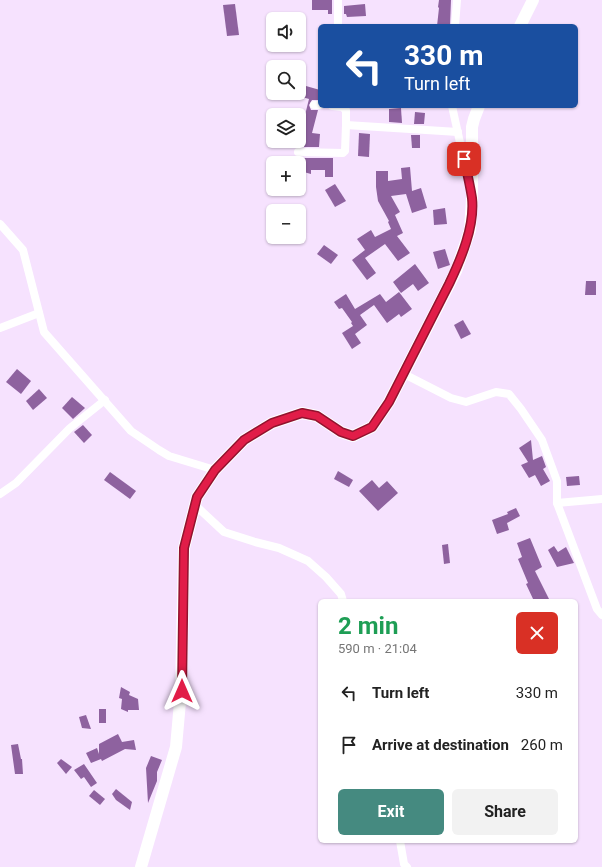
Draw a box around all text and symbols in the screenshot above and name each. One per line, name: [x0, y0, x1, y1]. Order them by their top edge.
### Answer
map controls: [266, 12, 306, 244]
button: sound: [266, 12, 306, 52]
text: 330 m: [404, 39, 483, 72]
icon: left: [338, 40, 390, 92]
button: search: [266, 60, 306, 100]
text: Turn left: [404, 73, 470, 94]
button: layers: [266, 108, 306, 148]
pin: [447, 142, 481, 176]
icon: arrive: [453, 148, 475, 170]
button: +: [266, 156, 306, 196]
button: −: [266, 204, 306, 244]
text: 2 min: [338, 612, 398, 640]
button: close: [516, 612, 558, 654]
text: 590 m · 21:04: [338, 641, 417, 656]
position arrow: [161, 670, 203, 712]
icon: left: [338, 682, 360, 704]
text: Turn left: [372, 684, 429, 702]
text: 330 m: [516, 684, 558, 702]
icon: arrive: [338, 734, 360, 756]
text: Arrive at destination: [372, 736, 509, 754]
text: 260 m: [521, 736, 563, 754]
button: Exit: [338, 789, 444, 835]
button: Share: [452, 789, 558, 835]

